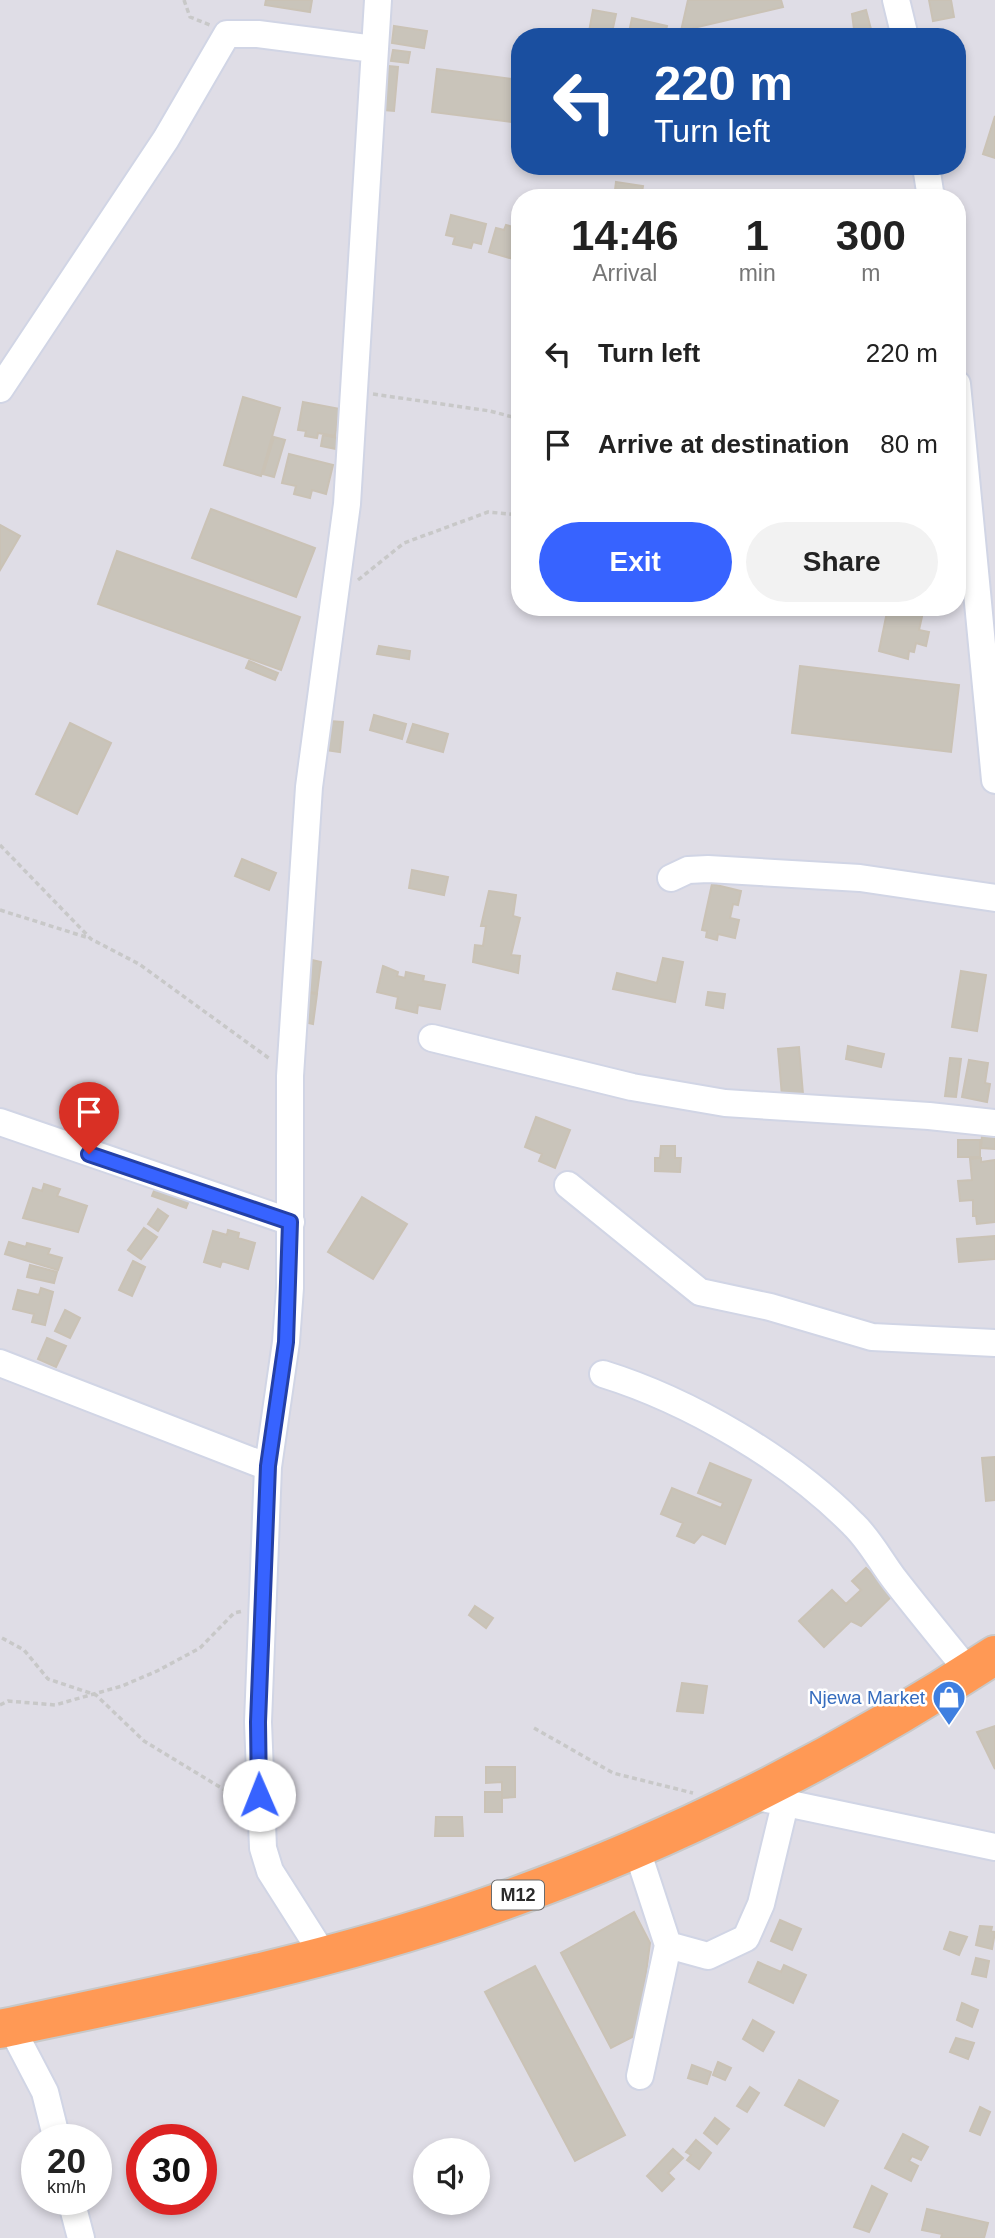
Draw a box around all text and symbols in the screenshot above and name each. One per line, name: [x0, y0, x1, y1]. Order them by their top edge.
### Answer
icon: left: [539, 56, 630, 147]
text: 220 m: [654, 56, 793, 110]
text: Turn left: [654, 113, 770, 149]
text: 14:46: [571, 212, 679, 259]
text: 1: [745, 212, 769, 259]
text: 300: [836, 212, 906, 259]
text: Arrival: [592, 260, 657, 286]
text: min: [739, 260, 776, 286]
text: m: [861, 260, 880, 286]
icon: left: [539, 335, 577, 373]
text: Turn left: [598, 338, 700, 368]
text: 220 m: [866, 338, 938, 368]
icon: arrive: [539, 426, 577, 464]
text: Arrive at destination: [598, 429, 849, 459]
text: 80 m: [880, 429, 938, 459]
button: Exit: [539, 522, 732, 602]
button: Share: [746, 522, 938, 602]
pin: [59, 1082, 119, 1154]
icon: arrive: [70, 1093, 108, 1131]
shop icon: Njewa Market: [930, 1678, 968, 1727]
place label: Njewa Market: [809, 1687, 926, 1708]
position arrow: [222, 1758, 296, 1832]
road number: M12: [492, 1881, 544, 1910]
speed limit sign: 30: [126, 2124, 217, 2215]
map controls: [413, 2138, 490, 2215]
button: sound: [413, 2138, 490, 2215]
text: 20: [47, 2141, 86, 2180]
text: km/h: [47, 2177, 86, 2197]

